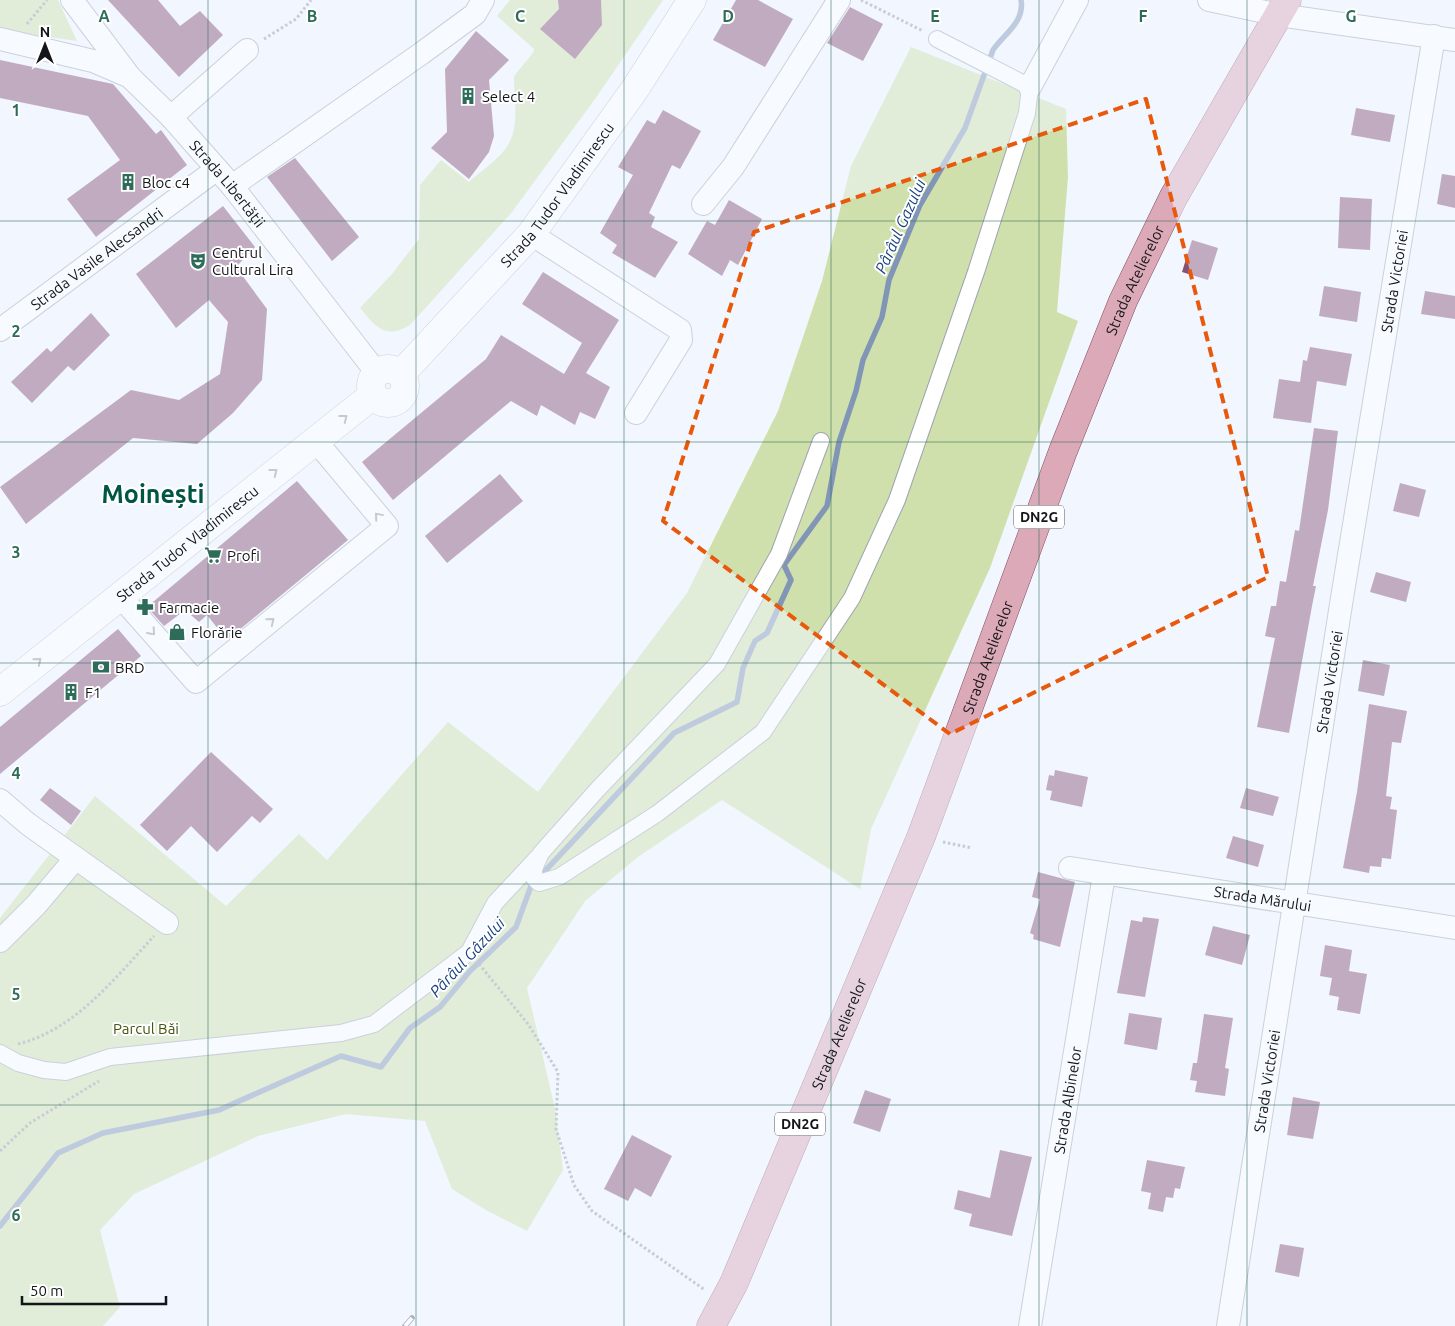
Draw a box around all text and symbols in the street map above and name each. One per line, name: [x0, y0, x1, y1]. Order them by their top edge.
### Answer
text: A: [98, 7, 110, 25]
text: B: [307, 7, 317, 25]
text: C: [515, 7, 525, 25]
text: D: [722, 7, 734, 25]
text: E: [930, 7, 940, 25]
text: F: [1139, 7, 1148, 25]
text: G: [1345, 7, 1357, 25]
north arrow: [20, 20, 70, 70]
text: N: [40, 24, 50, 40]
building icon: Select 4: [458, 86, 478, 106]
place label: Select 4: [482, 88, 535, 105]
text: 1: [11, 101, 21, 119]
street label: Strada Tudor Vladimirescu: [497, 119, 617, 270]
street label: Strada Libertății: [187, 136, 269, 230]
building icon: Bloc c4: [118, 172, 138, 192]
place label: Bloc c4: [142, 174, 190, 191]
water label: Pârâul Gazului: [871, 175, 929, 276]
street label: Strada Vasile Alecsandri: [27, 204, 166, 313]
street label: Strada Atelierelor: [1102, 222, 1167, 337]
street label: Strada Victoriei: [1377, 229, 1411, 334]
place label: Centrul Cultural Lira: [212, 244, 293, 278]
theatre icon: Centrul Cultural Lira: [188, 251, 208, 271]
text: 2: [11, 322, 21, 340]
one-way arrow: [338, 415, 347, 423]
one-way arrow: [268, 469, 278, 478]
district label: Moinești: [102, 480, 204, 509]
street label: Strada Tudor Vladimirescu: [113, 481, 261, 605]
road number: DN2G: [1014, 506, 1064, 528]
one-way arrow: [376, 513, 384, 522]
text: 3: [11, 543, 21, 561]
supermarket icon: Profi: [203, 545, 223, 565]
place label: Profi: [227, 547, 260, 564]
pharmacy icon: Farmacie: [135, 597, 155, 617]
street label: Strada Atelierelor: [959, 598, 1016, 716]
place label: Farmacie: [159, 599, 219, 616]
one-way arrow: [265, 617, 274, 626]
shop icon: Florărie: [167, 622, 187, 642]
place label: Florărie: [191, 624, 243, 641]
one-way arrow: [146, 627, 155, 636]
street label: Strada Victoriei: [1312, 629, 1345, 734]
bank icon: BRD: [91, 657, 111, 677]
one-way arrow: [32, 659, 41, 667]
place label: BRD: [115, 659, 144, 676]
building icon: F1: [61, 682, 81, 702]
place label: F1: [85, 684, 101, 701]
text: 4: [11, 764, 21, 782]
street label: Strada Mărului: [1213, 882, 1313, 914]
water label: Pârâul Gâzului: [426, 913, 509, 1000]
street label: Strada Atelierelor: [808, 975, 870, 1092]
text: 5: [11, 985, 21, 1003]
park label: Parcul Băi: [113, 1020, 179, 1037]
street label: Strada Victoriei: [1250, 1028, 1283, 1134]
street label: Strada Albinelor: [1050, 1045, 1084, 1155]
road number: DN2G: [775, 1112, 825, 1136]
text: 6: [11, 1206, 21, 1224]
scale bar: [22, 1274, 166, 1306]
text: 50 m: [30, 1282, 63, 1299]

